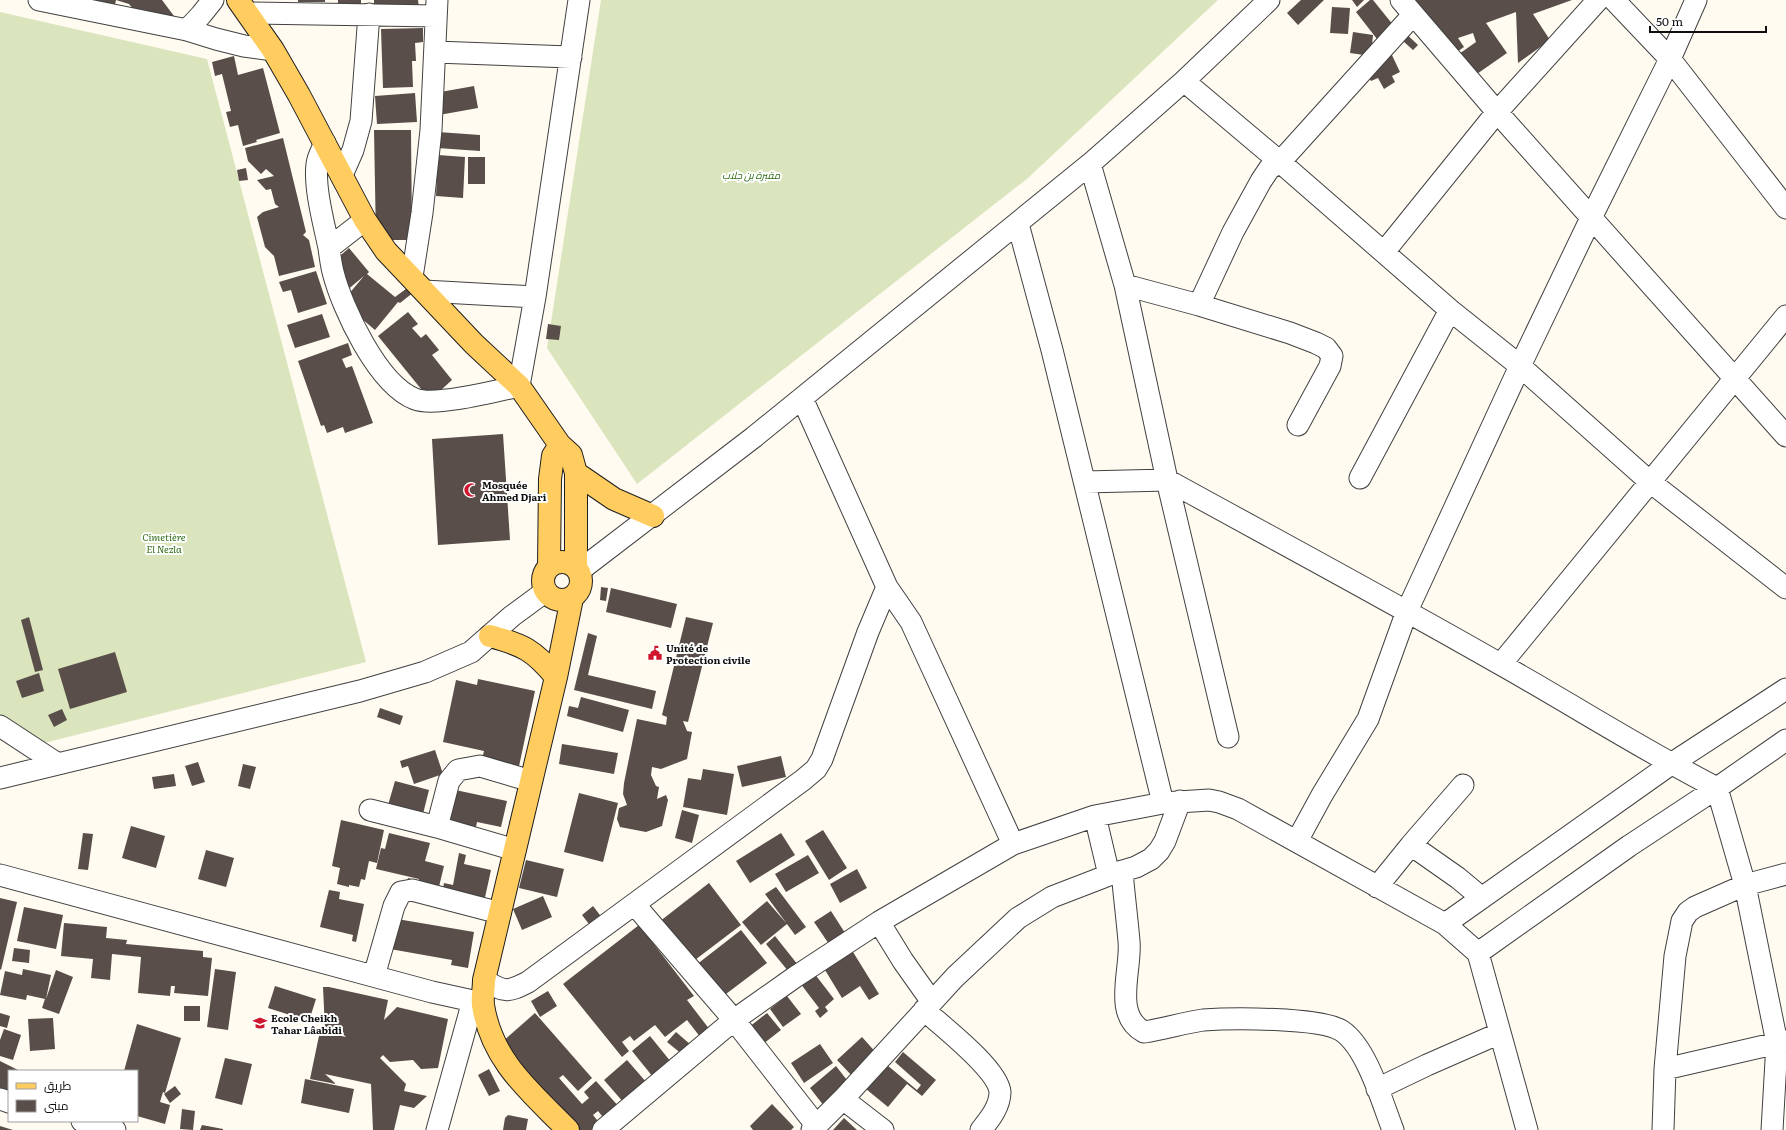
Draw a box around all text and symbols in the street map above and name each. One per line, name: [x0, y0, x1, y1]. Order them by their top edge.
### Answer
scale bar: [1650, 8, 1766, 34]
text: 50 m: [1656, 12, 1683, 30]
park label: مقبرة بن جلاب: [722, 167, 781, 182]
place label: Mosquée Ahmed Djari: [482, 477, 547, 504]
mosque icon: Mosquée Ahmed Djari: [463, 482, 479, 498]
park label: Cimetière El Nezla: [142, 529, 186, 556]
place label: Unité de Protection civile: [666, 640, 751, 667]
public building icon: Unité de Protection civile: [647, 645, 663, 661]
place label: Ecole Cheikh Tahar Lâabidi: [271, 1010, 342, 1037]
school or university icon: Ecole Cheikh Tahar Lâabidi: [252, 1015, 268, 1031]
legend: [8, 1070, 138, 1122]
text: طريق: [44, 1076, 72, 1094]
text: مبنى: [44, 1096, 69, 1114]

